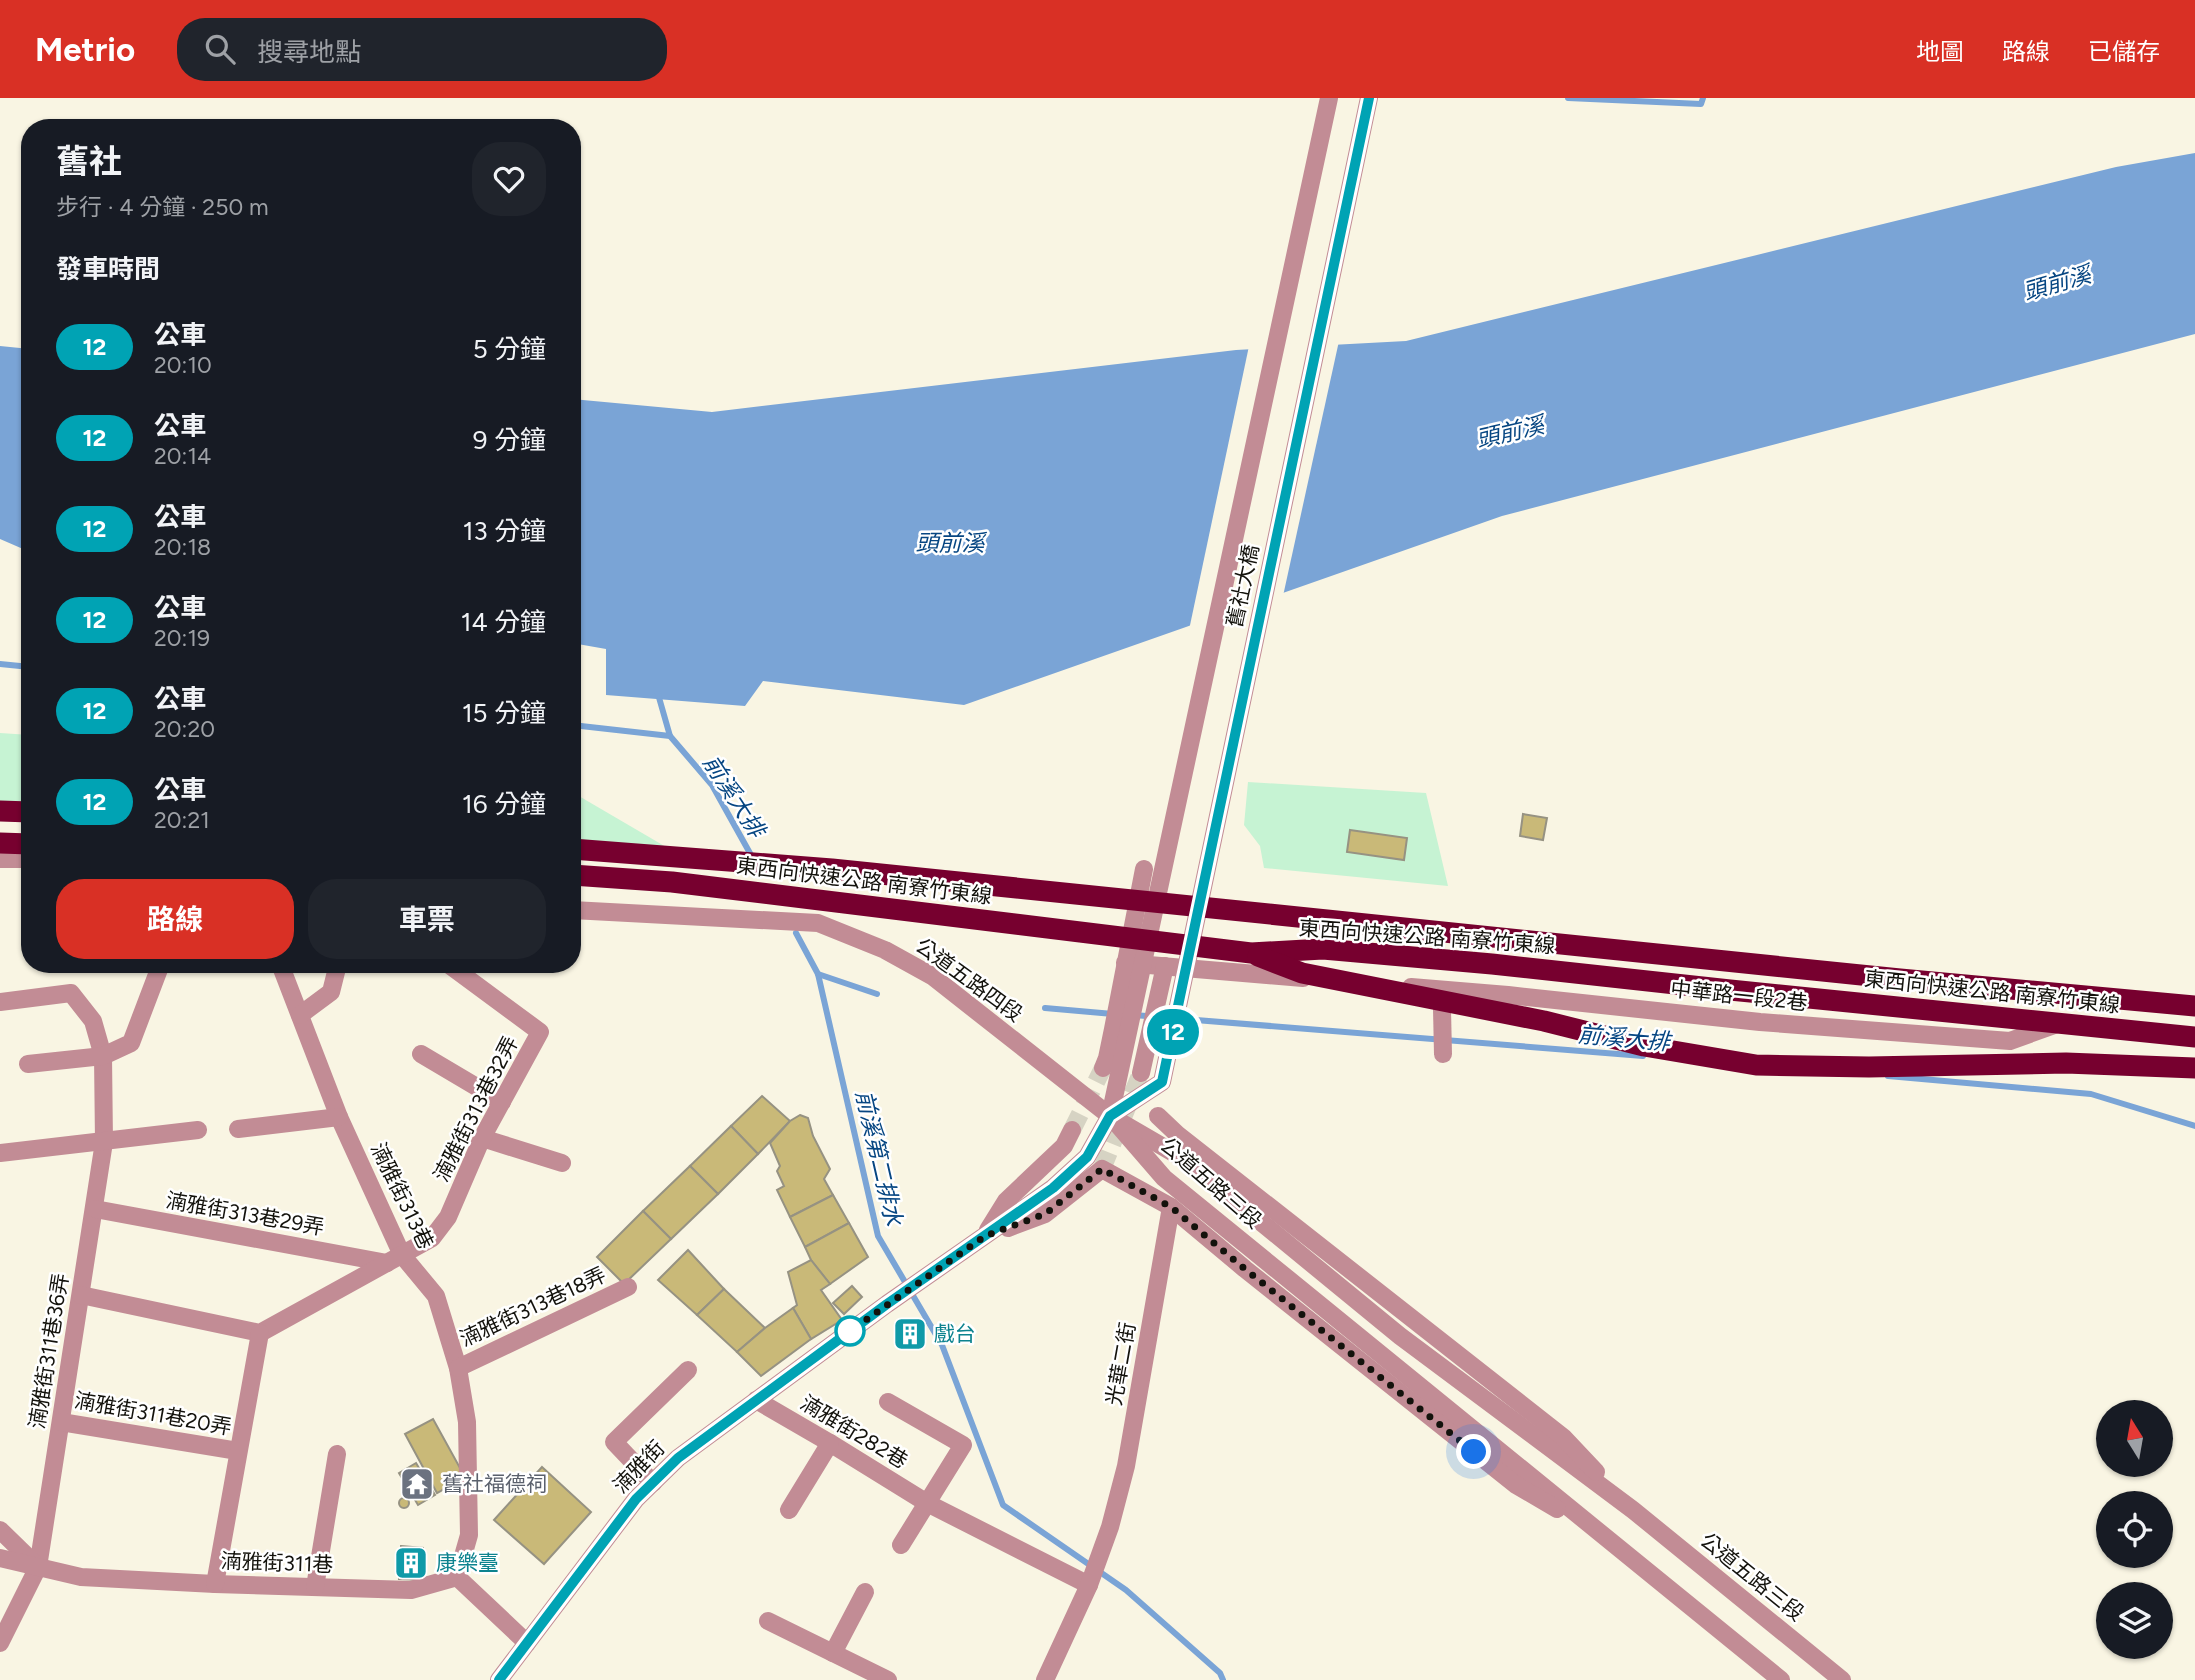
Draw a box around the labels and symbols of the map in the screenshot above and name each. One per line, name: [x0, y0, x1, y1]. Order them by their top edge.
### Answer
water label: 頭前溪: [2020, 259, 2097, 306]
water label: 頭前溪: [1473, 410, 1550, 453]
water label: 頭前溪: [916, 529, 988, 557]
street label: 舊社大橋: [1222, 542, 1263, 630]
water label: 前溪大排: [697, 750, 772, 845]
street label: 東西向快速公路 南寮竹東線: [735, 852, 993, 909]
street label: 東西向快速公路 南寮竹東線: [1298, 915, 1556, 958]
street label: 公道五路四段: [911, 932, 1028, 1027]
street label: 東西向快速公路 南寮竹東線: [1863, 966, 2121, 1017]
street label: 中華路一段2巷: [1669, 976, 1809, 1015]
line badge: 12: [1142, 1009, 1204, 1055]
water label: 前溪大排: [1577, 1020, 1674, 1056]
street label: 湳雅街313巷32弄: [428, 1032, 523, 1186]
water label: 前溪第二排水: [850, 1088, 908, 1229]
street label: 公道五路三段: [1156, 1132, 1267, 1233]
street label: 湳雅街313巷: [366, 1138, 439, 1253]
street label: 湳雅街313巷29弄: [164, 1187, 326, 1240]
street label: 湳雅街313巷18弄: [456, 1262, 610, 1351]
street label: 湳雅街311巷36弄: [24, 1271, 73, 1430]
building icon: 戲台: [891, 1315, 929, 1353]
unlabelled marker: [835, 1316, 865, 1346]
street label: 光華二街: [1101, 1320, 1140, 1407]
place label: 戲台: [934, 1321, 976, 1346]
street label: 湳雅街311巷20弄: [73, 1387, 234, 1440]
street label: 湳雅街282巷: [796, 1390, 912, 1473]
north arrow: [2096, 1400, 2174, 1477]
your location: [1456, 1434, 1491, 1469]
street label: 湳雅街: [608, 1435, 670, 1498]
temple icon: 舊社福德祠: [398, 1465, 436, 1503]
place label: 舊社福德祠: [442, 1471, 547, 1496]
street label: 公道五路三段: [1695, 1527, 1809, 1626]
building icon: 康樂臺: [392, 1544, 430, 1582]
street label: 湳雅街311巷: [220, 1548, 334, 1577]
place label: 康樂臺: [436, 1550, 499, 1575]

